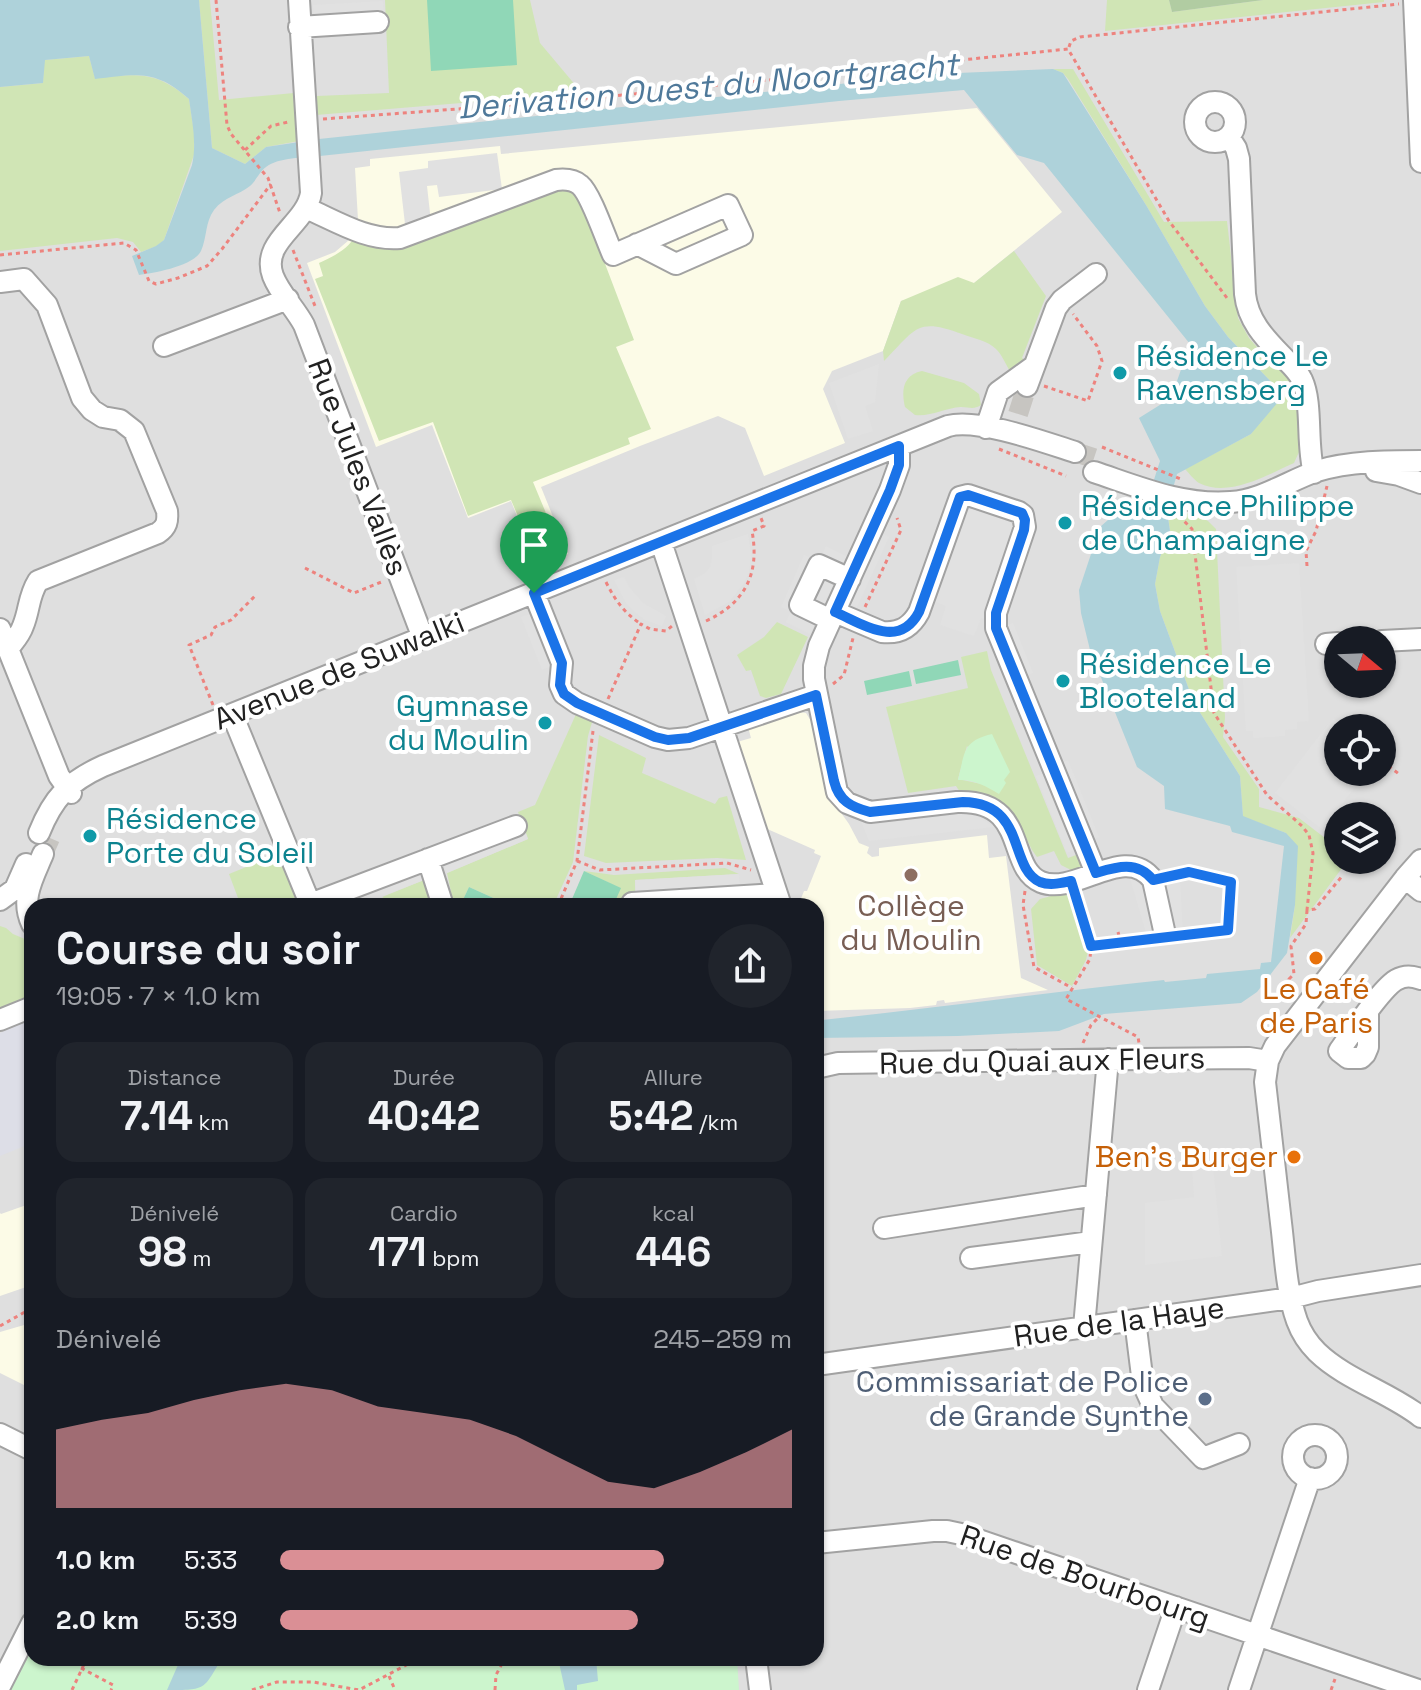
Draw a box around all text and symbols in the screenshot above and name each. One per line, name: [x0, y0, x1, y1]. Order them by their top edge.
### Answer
water label: Derivation Ouest du Noortgracht: [456, 44, 963, 128]
place label: Résidence Le Ravensberg: [1136, 336, 1329, 409]
street label: Rue Jules Vallès: [299, 353, 418, 581]
marker: Résidence Le Ravensberg: [1111, 364, 1129, 382]
place label: Résidence Philippe de Champaigne: [1081, 486, 1355, 559]
pin: [500, 511, 568, 593]
marker: Résidence Philippe de Champaigne: [1056, 514, 1074, 532]
icon: arrive: [512, 523, 556, 567]
street label: Avenue de Suwalki: [208, 602, 470, 739]
north arrow: [1324, 626, 1396, 698]
map controls: [1324, 626, 1396, 874]
place label: Résidence Le Blooteland: [1079, 644, 1272, 717]
marker: Résidence Le Blooteland: [1054, 672, 1072, 690]
place label: Gymnase du Moulin: [388, 686, 529, 759]
marker: Gymnase du Moulin: [536, 714, 554, 732]
button: locate: [1324, 714, 1396, 786]
place label: Résidence Porte du Soleil: [106, 799, 314, 872]
button: layers: [1324, 802, 1396, 874]
marker: Résidence Porte du Soleil: [81, 827, 99, 845]
marker: Collège du Moulin: [902, 866, 920, 884]
place label: Collège du Moulin: [840, 886, 982, 959]
text: Course du soir: [56, 921, 360, 977]
button: share: [708, 924, 792, 1008]
marker: Le Café de Paris: [1307, 949, 1325, 967]
place label: Le Café de Paris: [1259, 969, 1373, 1042]
text: 19:05 · 7 × 1.0 km: [56, 979, 261, 1013]
street label: Rue du Quai aux Fleurs: [879, 1038, 1205, 1083]
text: Distance: [128, 1063, 222, 1091]
text: Durée: [393, 1063, 455, 1091]
text: Allure: [644, 1063, 703, 1091]
text: 7.14: [120, 1091, 193, 1142]
text: 40:42: [368, 1091, 480, 1142]
text: 5:42: [608, 1091, 694, 1142]
text: km: [193, 1108, 229, 1136]
text: /km: [694, 1108, 738, 1136]
place label: Ben's Burger: [1095, 1137, 1278, 1176]
marker: Ben's Burger: [1285, 1148, 1303, 1166]
text: Dénivelé: [130, 1199, 219, 1227]
text: Cardio: [390, 1199, 458, 1227]
text: kcal: [652, 1199, 695, 1227]
text: 98: [138, 1227, 187, 1278]
text: 171: [369, 1227, 426, 1278]
text: 446: [636, 1227, 711, 1278]
text: m: [187, 1244, 211, 1272]
text: bpm: [426, 1244, 479, 1272]
street label: Rue de la Haye: [1011, 1287, 1227, 1356]
text: Dénivelé: [56, 1322, 162, 1356]
text: 245–259 m: [653, 1322, 792, 1356]
place label: Commissariat de Police de Grande Synthe: [856, 1362, 1189, 1435]
marker: Commissariat de Police de Grande Synthe: [1196, 1390, 1214, 1408]
street label: Rue de Bourbourg: [955, 1515, 1215, 1638]
text: 1.0 km: [56, 1543, 136, 1577]
text: 5:33: [184, 1543, 238, 1577]
text: 2.0 km: [56, 1603, 139, 1637]
text: 5:39: [184, 1603, 238, 1637]

